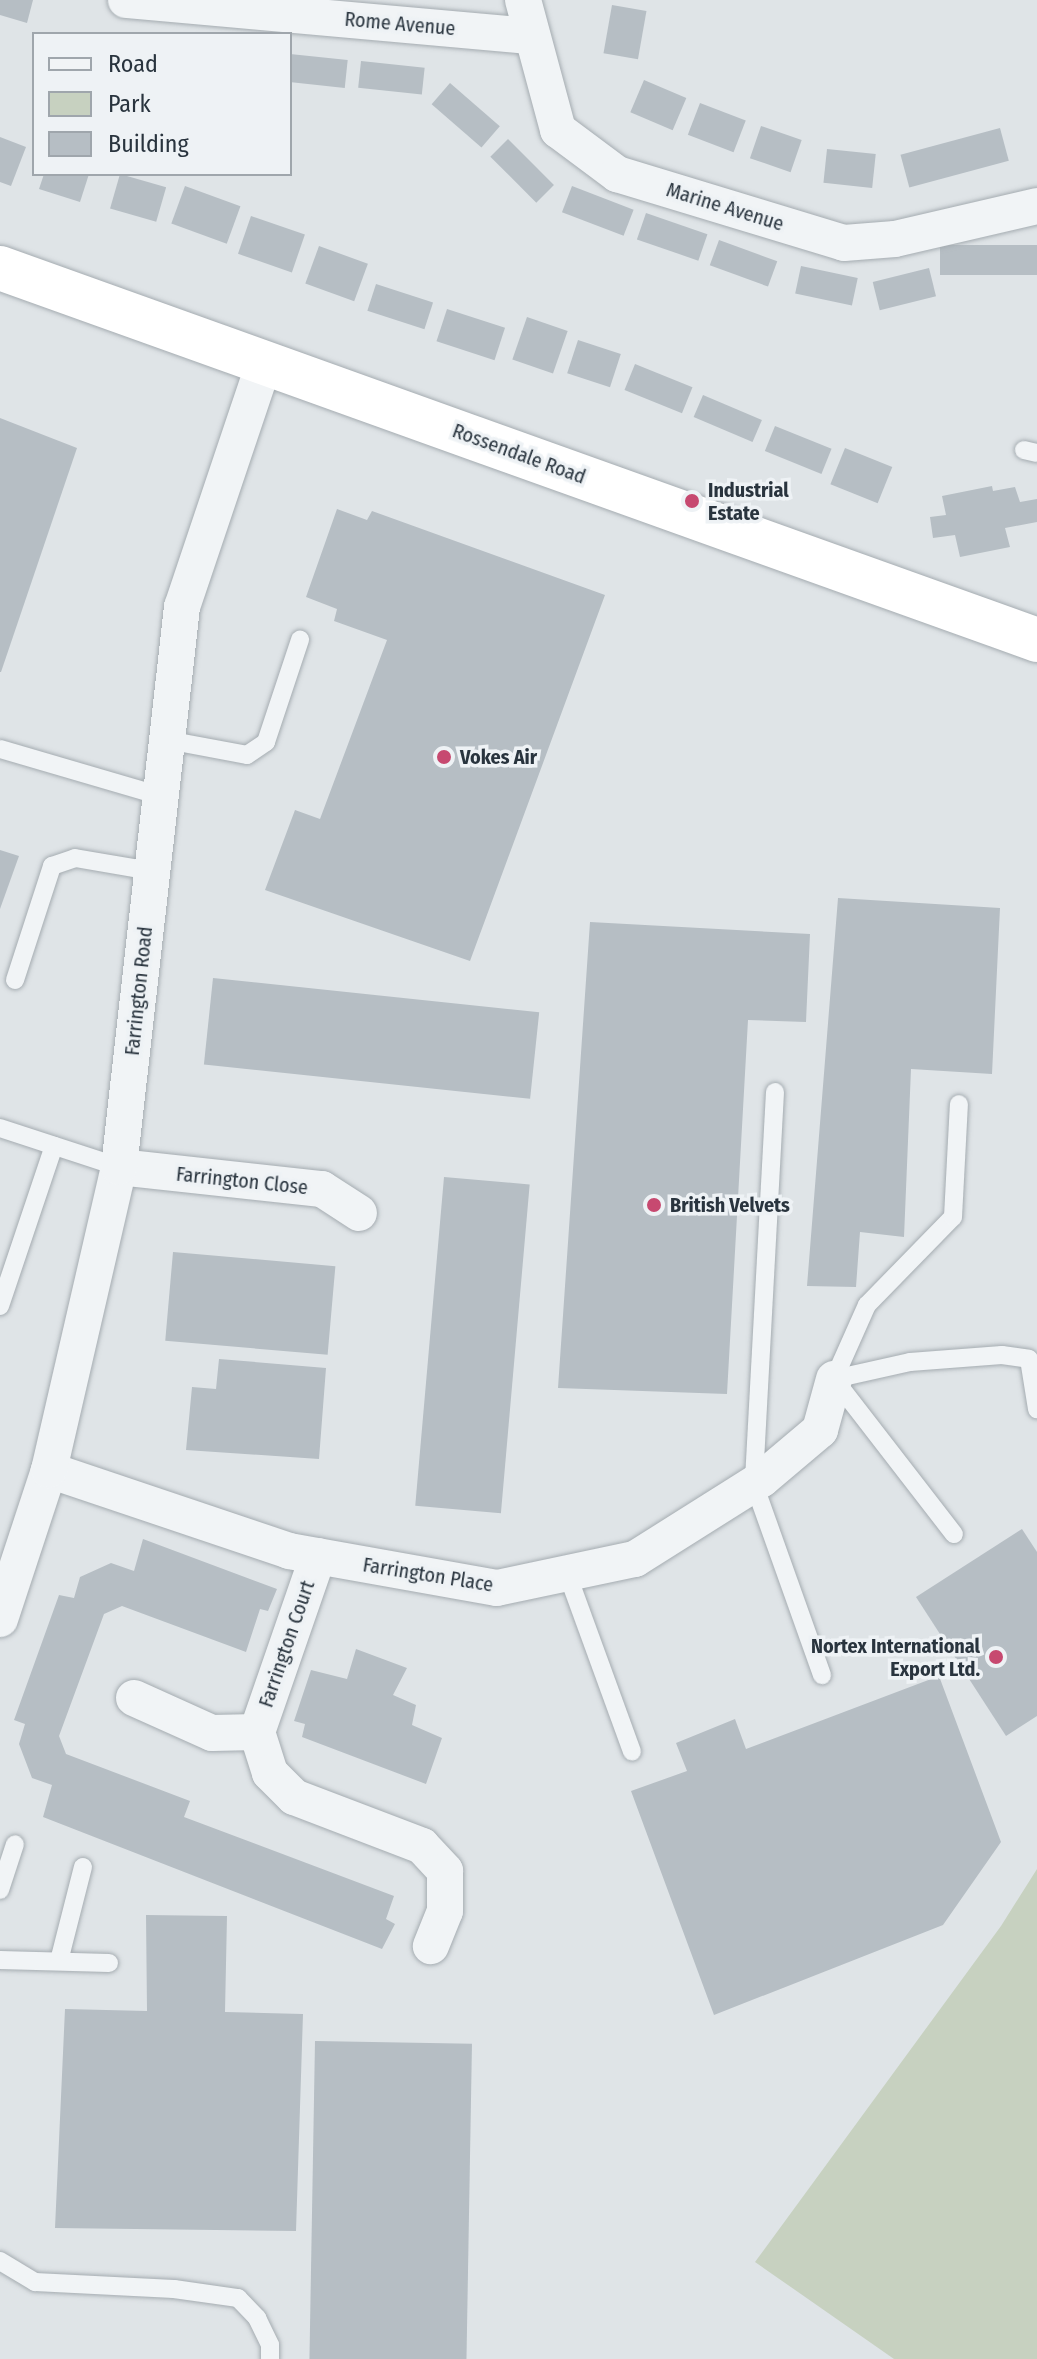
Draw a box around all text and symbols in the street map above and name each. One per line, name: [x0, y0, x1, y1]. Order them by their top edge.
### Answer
street label: Rome Avenue: [344, 7, 456, 41]
legend: [32, 32, 292, 176]
text: Road: [108, 50, 158, 78]
text: Park: [108, 90, 151, 118]
text: Building: [108, 130, 189, 158]
street label: Marine Avenue: [664, 178, 786, 236]
street label: Rossendale Road: [449, 419, 589, 489]
place label: Industrial Estate: [708, 478, 789, 525]
marker: Industrial Estate: [683, 492, 701, 510]
place label: Vokes Air: [460, 745, 537, 769]
marker: Vokes Air: [435, 748, 453, 766]
street label: Farrington Road: [120, 925, 158, 1057]
street label: Farrington Close: [175, 1162, 309, 1200]
place label: British Velvets: [670, 1193, 790, 1217]
marker: British Velvets: [645, 1196, 663, 1214]
street label: Farrington Place: [361, 1553, 495, 1597]
street label: Farrington Court: [254, 1577, 320, 1711]
place label: Nortex International Export Ltd.: [811, 1634, 980, 1681]
marker: Nortex International Export Ltd.: [987, 1648, 1005, 1666]

